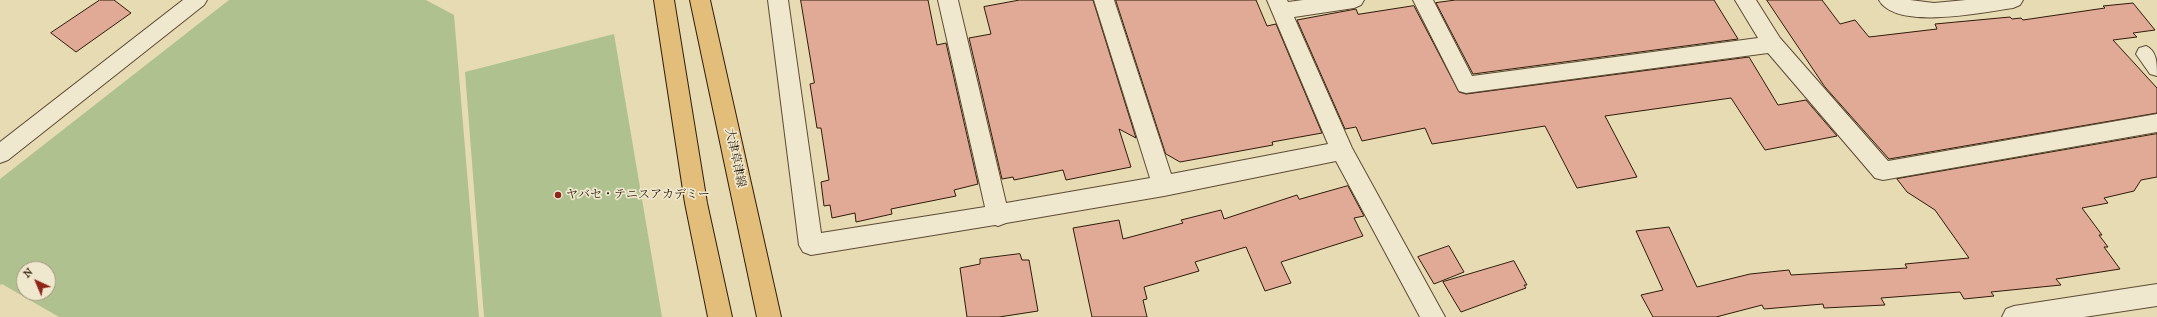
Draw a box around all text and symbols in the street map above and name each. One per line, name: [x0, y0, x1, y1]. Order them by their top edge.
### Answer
street label: 大津草津線: [722, 127, 748, 189]
place label: ヤバセ・テニスアカデミー: [566, 188, 710, 202]
marker: ヤバセ・テニスアカデミー: [553, 190, 563, 200]
north arrow: [16, 261, 56, 301]
text: N: [20, 265, 36, 280]

